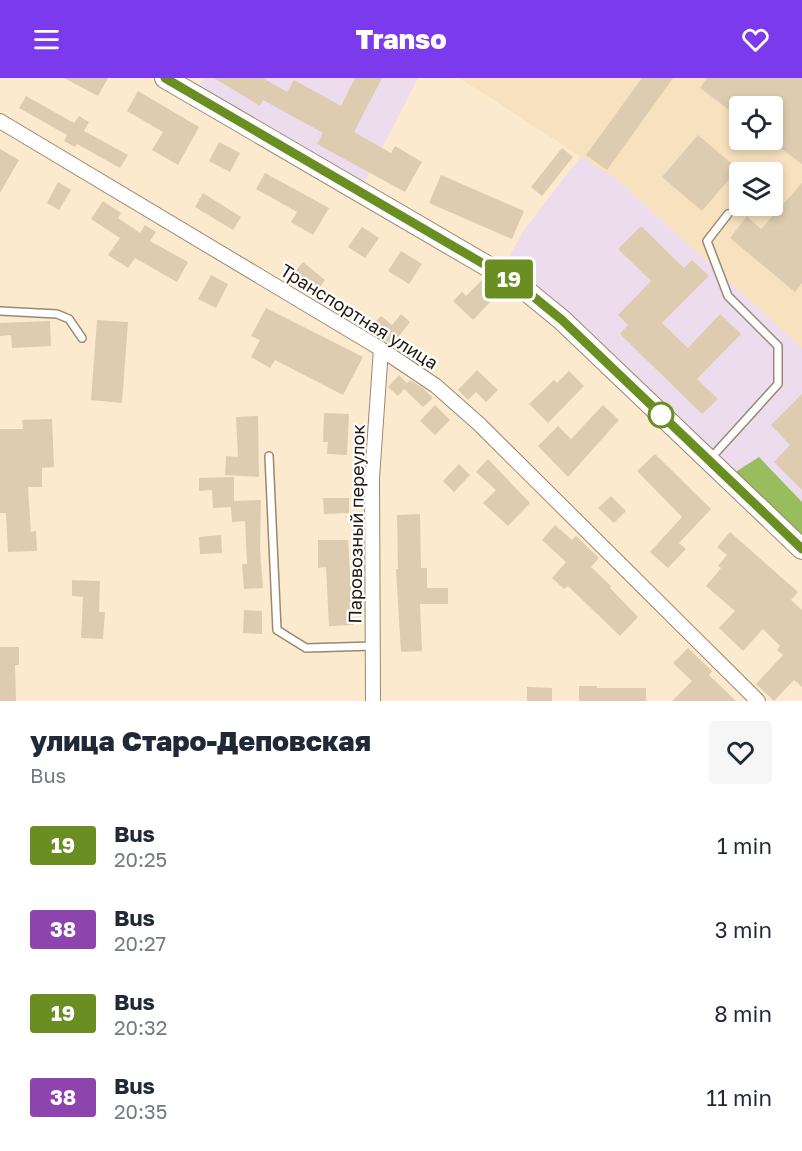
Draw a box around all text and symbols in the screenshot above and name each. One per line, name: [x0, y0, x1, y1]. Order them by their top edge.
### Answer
icon: menu: [30, 23, 63, 56]
text: Transo: [355, 23, 447, 55]
icon: heart: [739, 23, 772, 56]
map controls: [729, 96, 783, 216]
button: locate: [729, 96, 783, 150]
button: layers: [729, 162, 783, 216]
street label: Транспортная улица: [277, 259, 442, 374]
line badge: 19: [482, 260, 536, 298]
text: 19: [497, 266, 521, 292]
unlabelled marker: [648, 402, 674, 428]
street label: Паровозный переулок: [343, 424, 369, 624]
button: heart: [709, 721, 772, 784]
text: улица Старо-Деповская: [30, 724, 371, 757]
text: Bus: [30, 763, 66, 787]
text: Bus: [114, 820, 155, 847]
text: 19: [51, 832, 75, 858]
text: 1 min: [717, 832, 772, 859]
text: 20:25: [114, 847, 167, 871]
text: Bus: [114, 904, 155, 931]
text: 38: [50, 916, 76, 942]
text: 3 min: [715, 916, 772, 943]
text: 20:27: [114, 931, 166, 955]
text: Bus: [114, 988, 155, 1015]
text: 19: [51, 1000, 75, 1026]
text: 8 min: [714, 1000, 772, 1027]
text: 20:32: [114, 1015, 167, 1039]
text: Bus: [114, 1072, 155, 1099]
text: 38: [50, 1084, 76, 1110]
text: 11 min: [706, 1084, 772, 1111]
text: 20:35: [114, 1099, 167, 1123]

